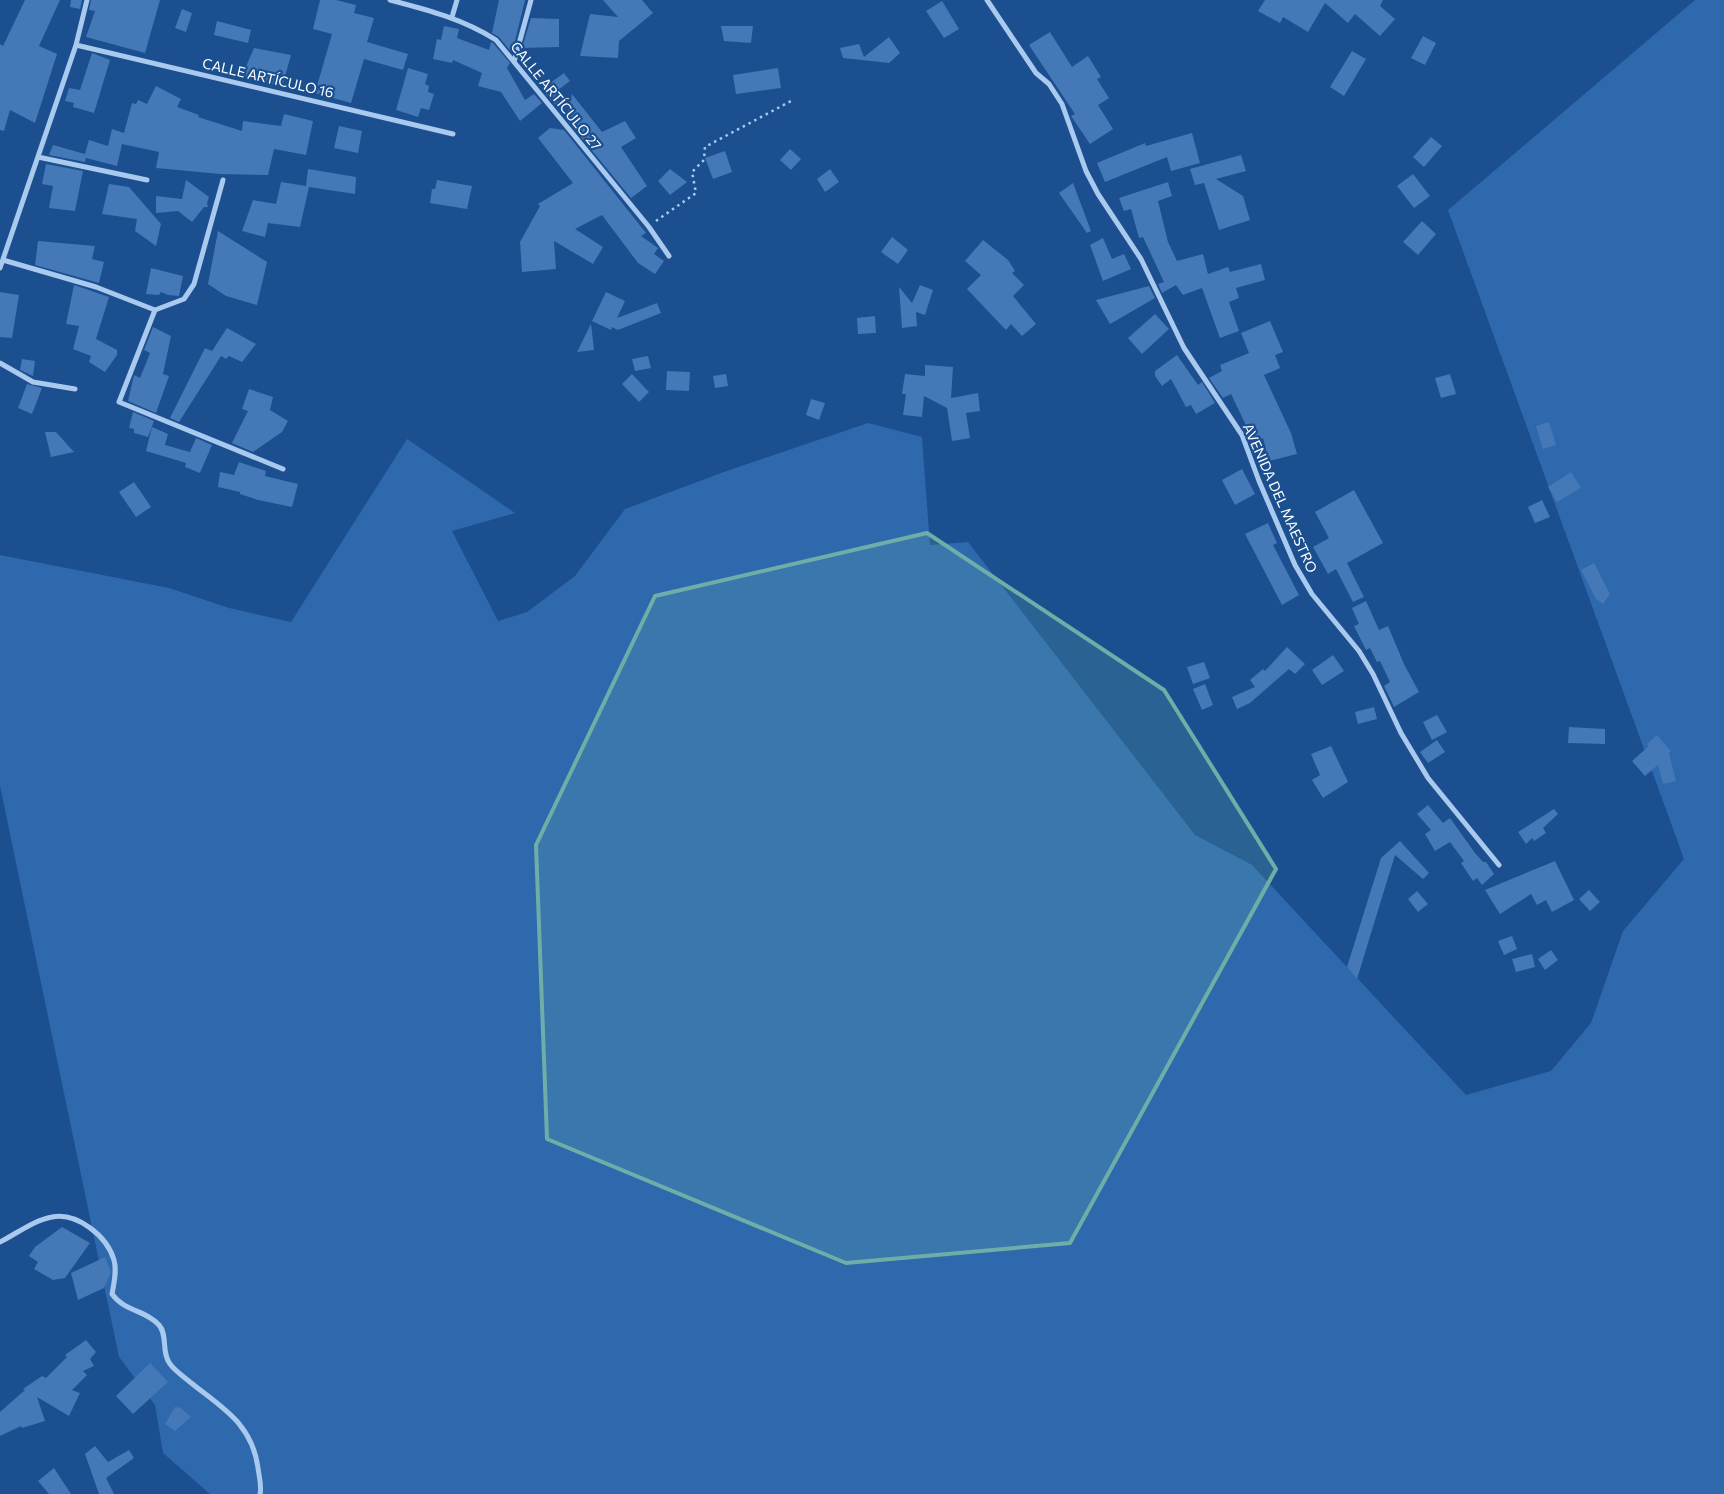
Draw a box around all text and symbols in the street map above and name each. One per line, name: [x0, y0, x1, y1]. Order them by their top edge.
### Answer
street label: CALLE ARTÍCULO 27: [507, 38, 605, 153]
street label: CALLE ARTÍCULO 16: [201, 54, 335, 101]
street label: AVENIDA DEL MAESTRO: [1240, 421, 1321, 575]

